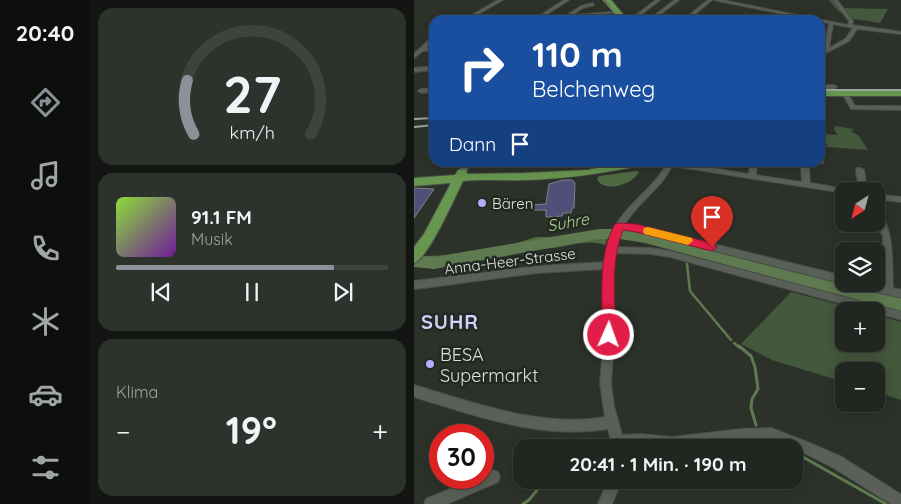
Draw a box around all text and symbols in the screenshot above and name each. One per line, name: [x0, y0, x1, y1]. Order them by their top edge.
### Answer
text: 20:40: [16, 19, 74, 47]
text: 110 m: [532, 32, 623, 76]
icon: right: [449, 35, 514, 100]
text: 27: [223, 61, 281, 126]
text: Belchenweg: [532, 75, 655, 103]
icon: directions: [28, 85, 63, 120]
text: km/h: [229, 121, 275, 143]
icon: arrive: [506, 130, 534, 158]
text: Dann: [449, 132, 496, 156]
icon: music: [28, 158, 63, 193]
north arrow: [835, 182, 885, 232]
map controls: [835, 182, 885, 412]
place label: Bären: [492, 194, 533, 213]
pin: [691, 196, 733, 247]
marker: Bären: [476, 197, 488, 209]
icon: arrive: [698, 203, 726, 231]
text: 91.1 FM: [191, 205, 252, 229]
water label: Suhre: [546, 208, 591, 235]
text: Musik: [191, 229, 233, 249]
icon: phone: [28, 231, 63, 266]
button: layers: [835, 242, 885, 292]
street label: Anna-Heer-Strasse: [443, 244, 577, 278]
icon: previous: [147, 278, 175, 306]
icon: pause: [238, 278, 266, 306]
icon: next: [329, 278, 357, 306]
button: +: [835, 302, 885, 352]
icon: climate: [28, 304, 63, 339]
position arrow: [582, 308, 634, 360]
district label: SUHR: [421, 309, 479, 334]
place label: BESA Supermarkt: [440, 343, 538, 387]
marker: BESA Supermarkt: [424, 358, 436, 370]
button: −: [835, 362, 885, 412]
icon: car: [28, 377, 63, 412]
text: Klima: [116, 382, 158, 402]
text: 19°: [226, 406, 277, 454]
text: −: [116, 414, 131, 449]
text: +: [372, 414, 388, 449]
speed limit sign: 30: [429, 424, 494, 489]
icon: filters: [28, 450, 63, 485]
text: 20:41 · 1 Min. · 190 m: [570, 452, 746, 476]

